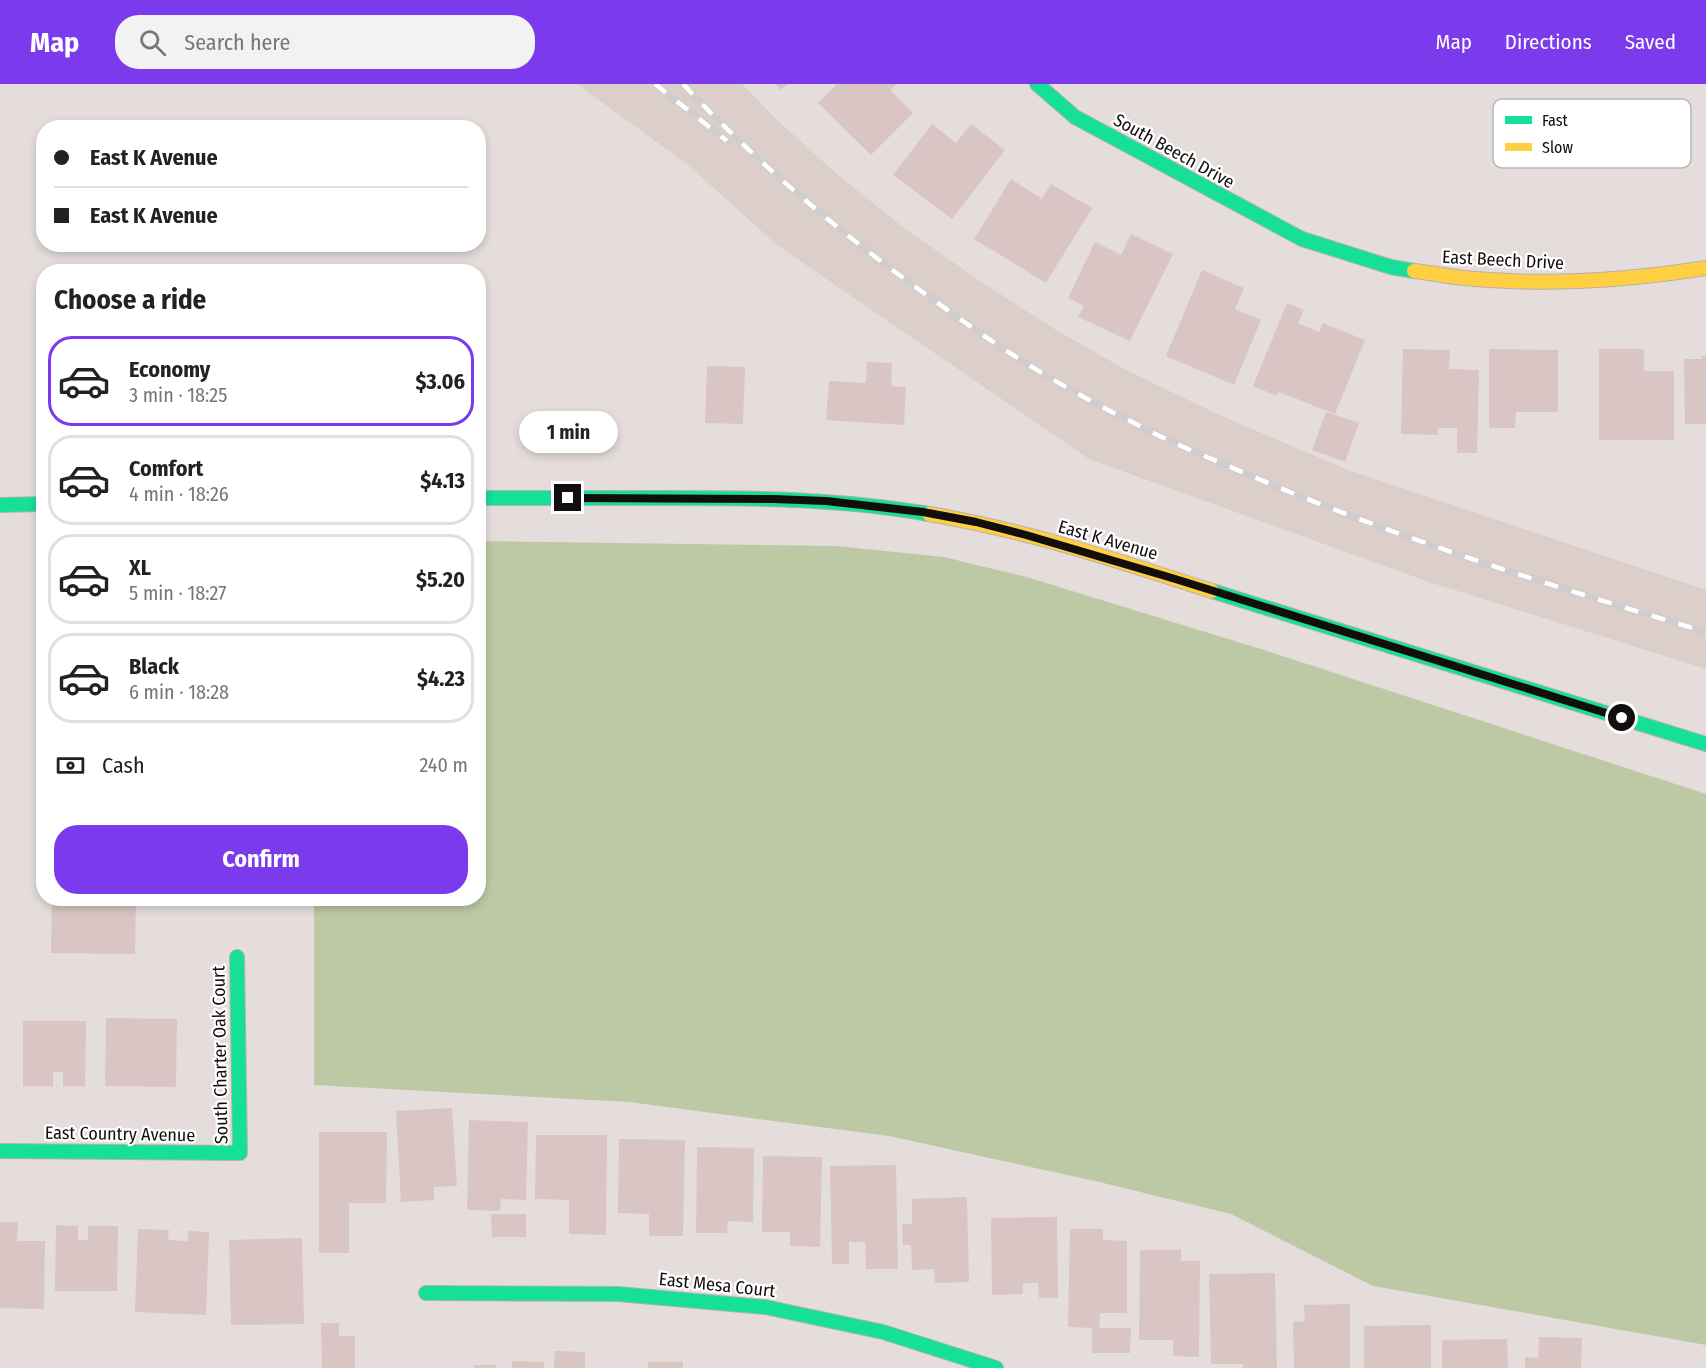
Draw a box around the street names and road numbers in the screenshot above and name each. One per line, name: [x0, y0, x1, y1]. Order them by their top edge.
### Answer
street label: South Beech Drive: [1110, 109, 1238, 193]
street label: East Beech Drive: [1442, 246, 1565, 274]
street label: East K Avenue: [1056, 515, 1160, 565]
street label: South Charter Oak Court: [207, 966, 233, 1144]
street label: East Country Avenue: [45, 1122, 195, 1146]
street label: East Mesa Court: [658, 1268, 776, 1302]

